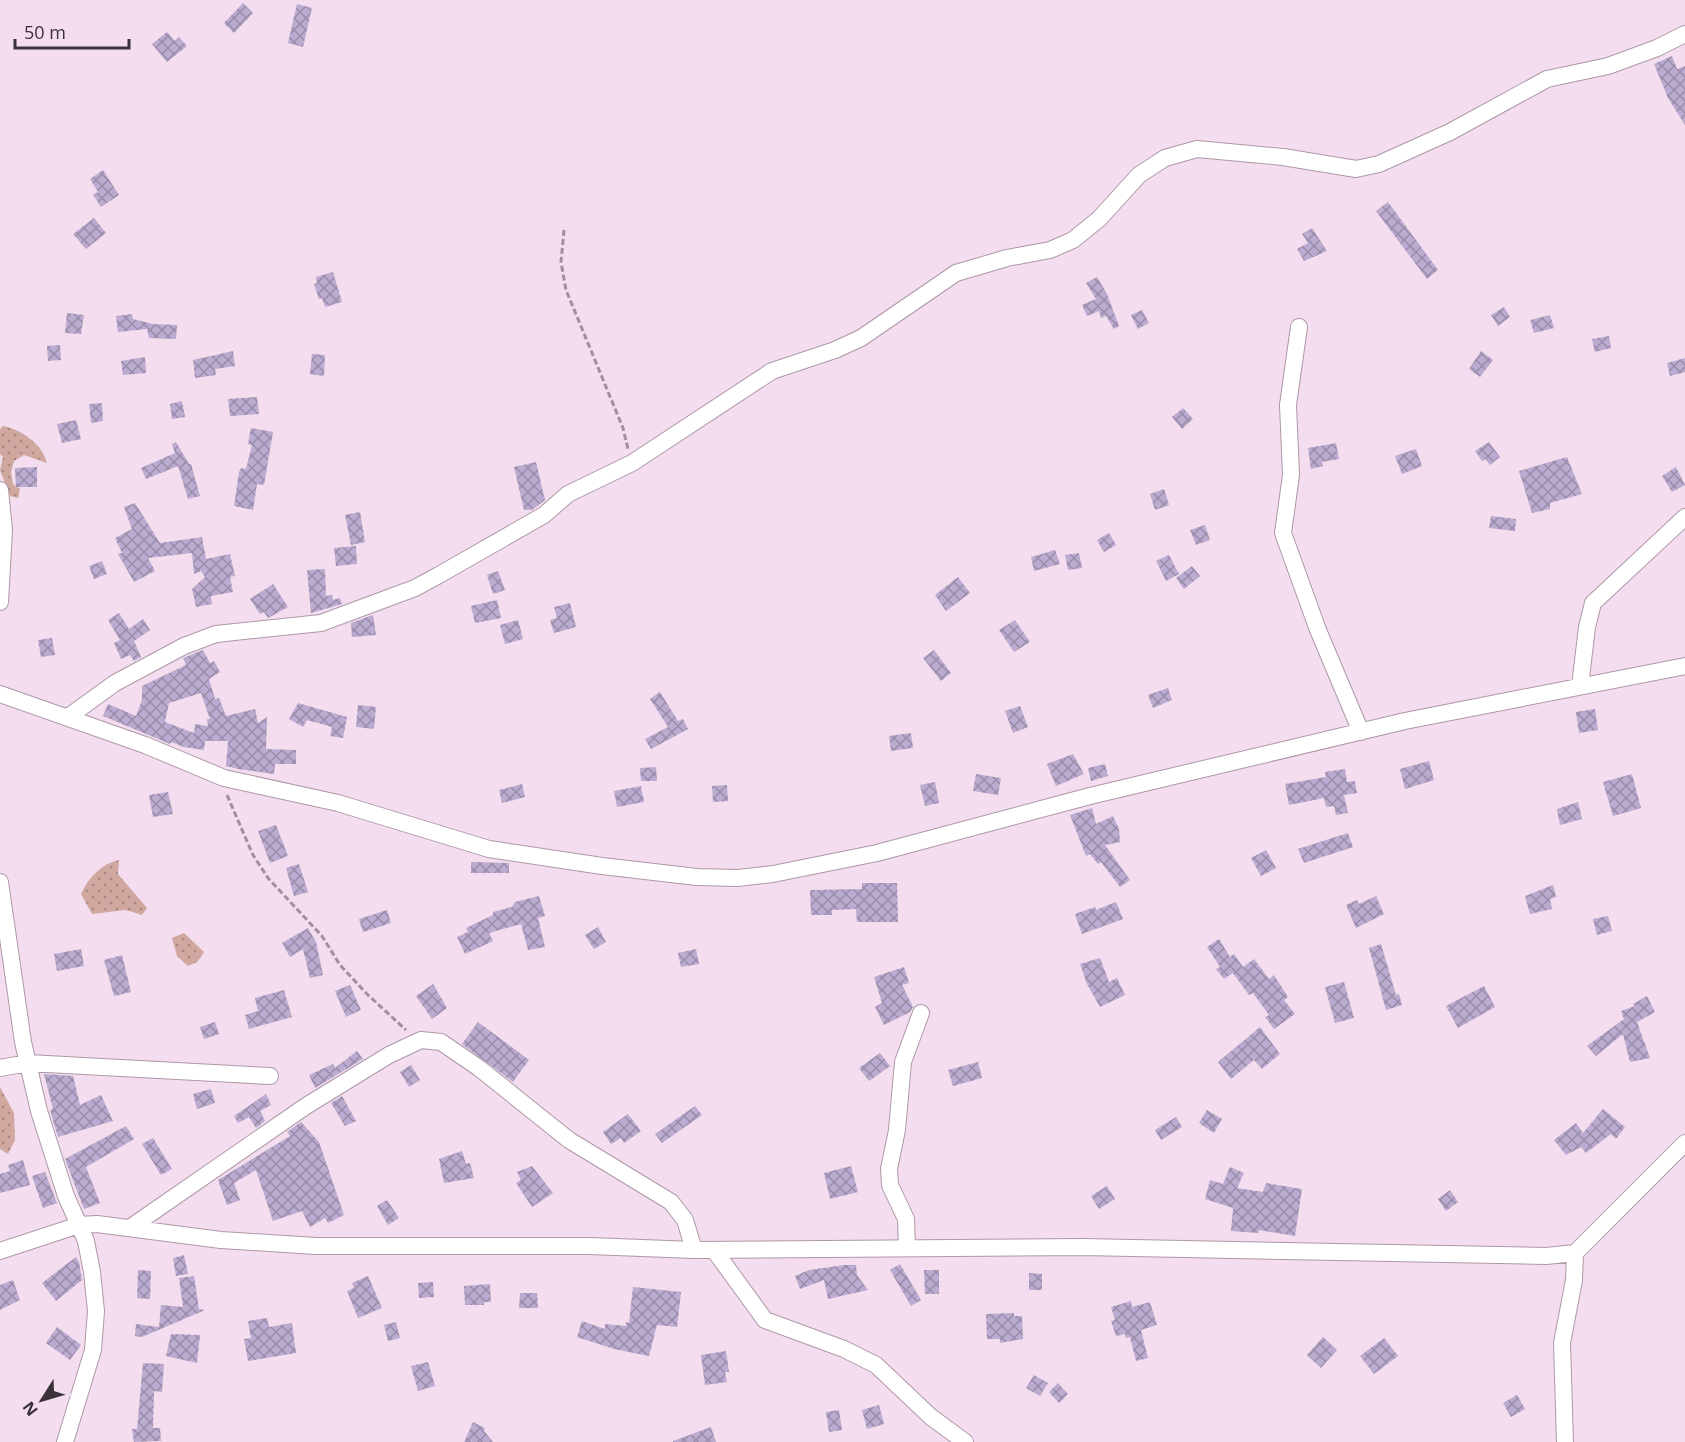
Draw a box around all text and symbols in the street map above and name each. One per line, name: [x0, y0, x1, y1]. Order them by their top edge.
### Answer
scale bar: [15, 12, 129, 50]
text: 50 m: [24, 20, 66, 44]
north arrow: [12, 1370, 72, 1430]
text: N: [17, 1397, 43, 1421]

